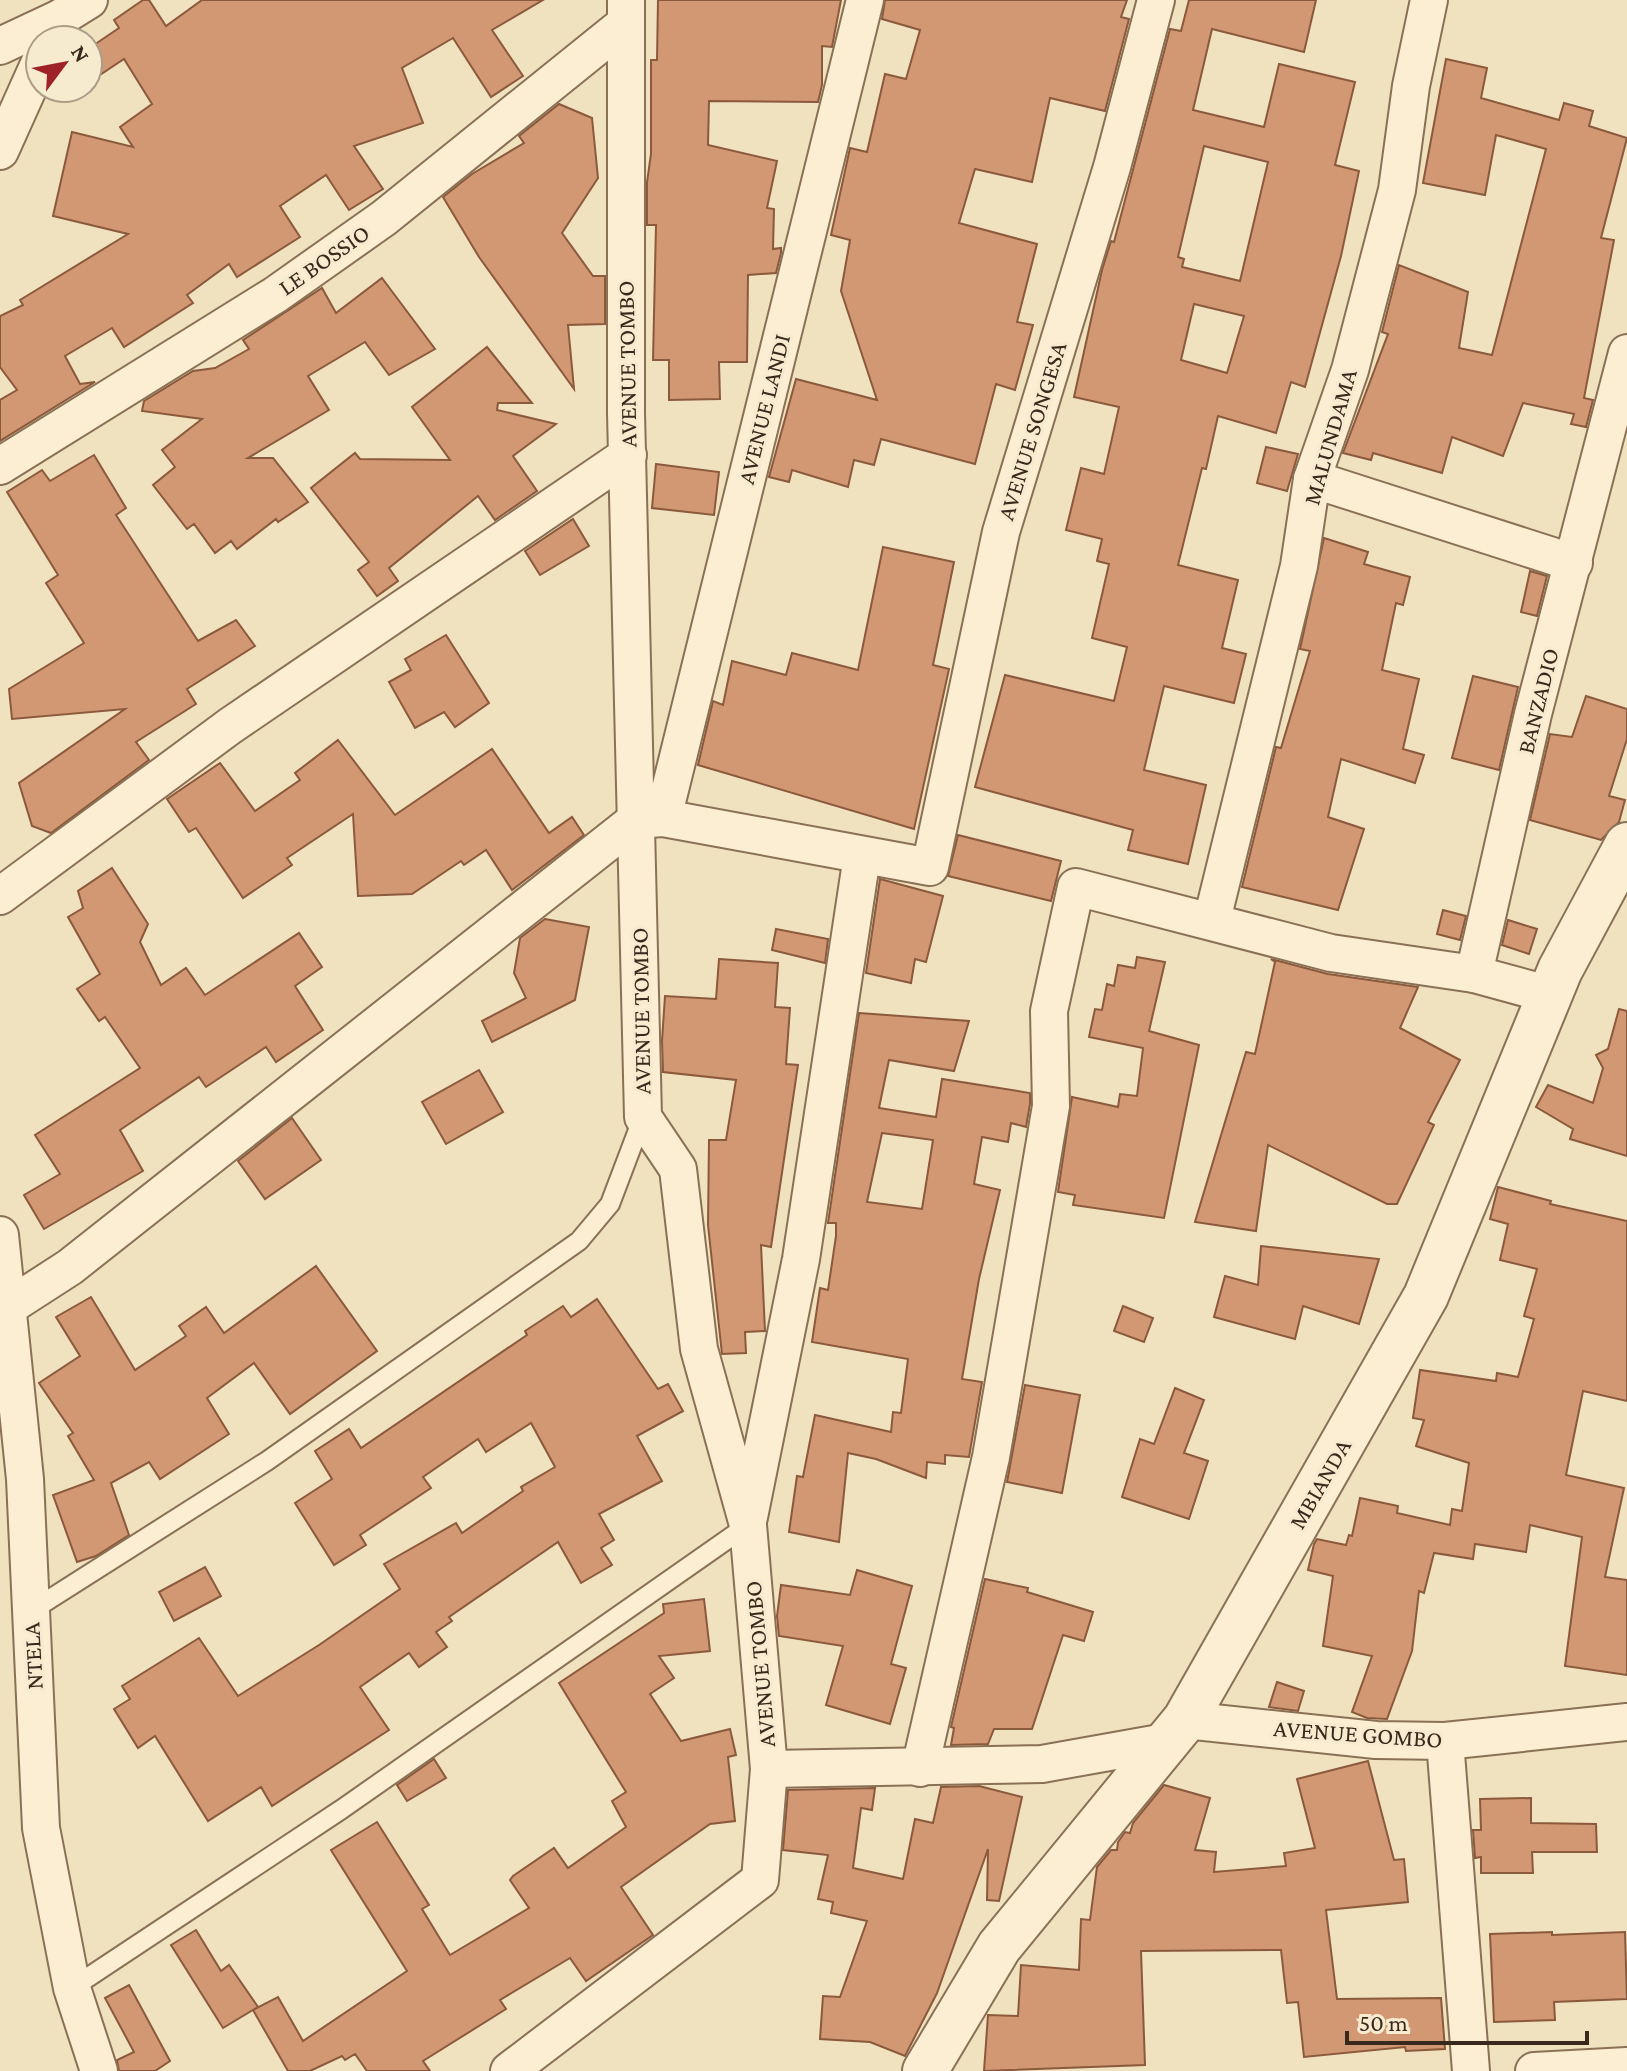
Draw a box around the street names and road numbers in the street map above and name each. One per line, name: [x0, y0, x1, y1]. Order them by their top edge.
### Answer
street label: LE BOSSIO: [273, 219, 374, 301]
street label: AVENUE TOMBO: [612, 280, 641, 448]
street label: AVENUE LANDI: [732, 331, 795, 487]
street label: AVENUE SONGESA: [992, 338, 1072, 523]
street label: MALUNDAMA: [1297, 366, 1362, 508]
street label: BANZADIO: [1511, 645, 1564, 756]
street label: AVENUE TOMBO: [626, 927, 655, 1095]
street label: MBIANDA: [1283, 1434, 1356, 1533]
street label: AVENUE TOMBO: [739, 1580, 780, 1748]
street label: NTELA: [17, 1621, 48, 1690]
street label: AVENUE GOMBO: [1273, 1714, 1443, 1753]

